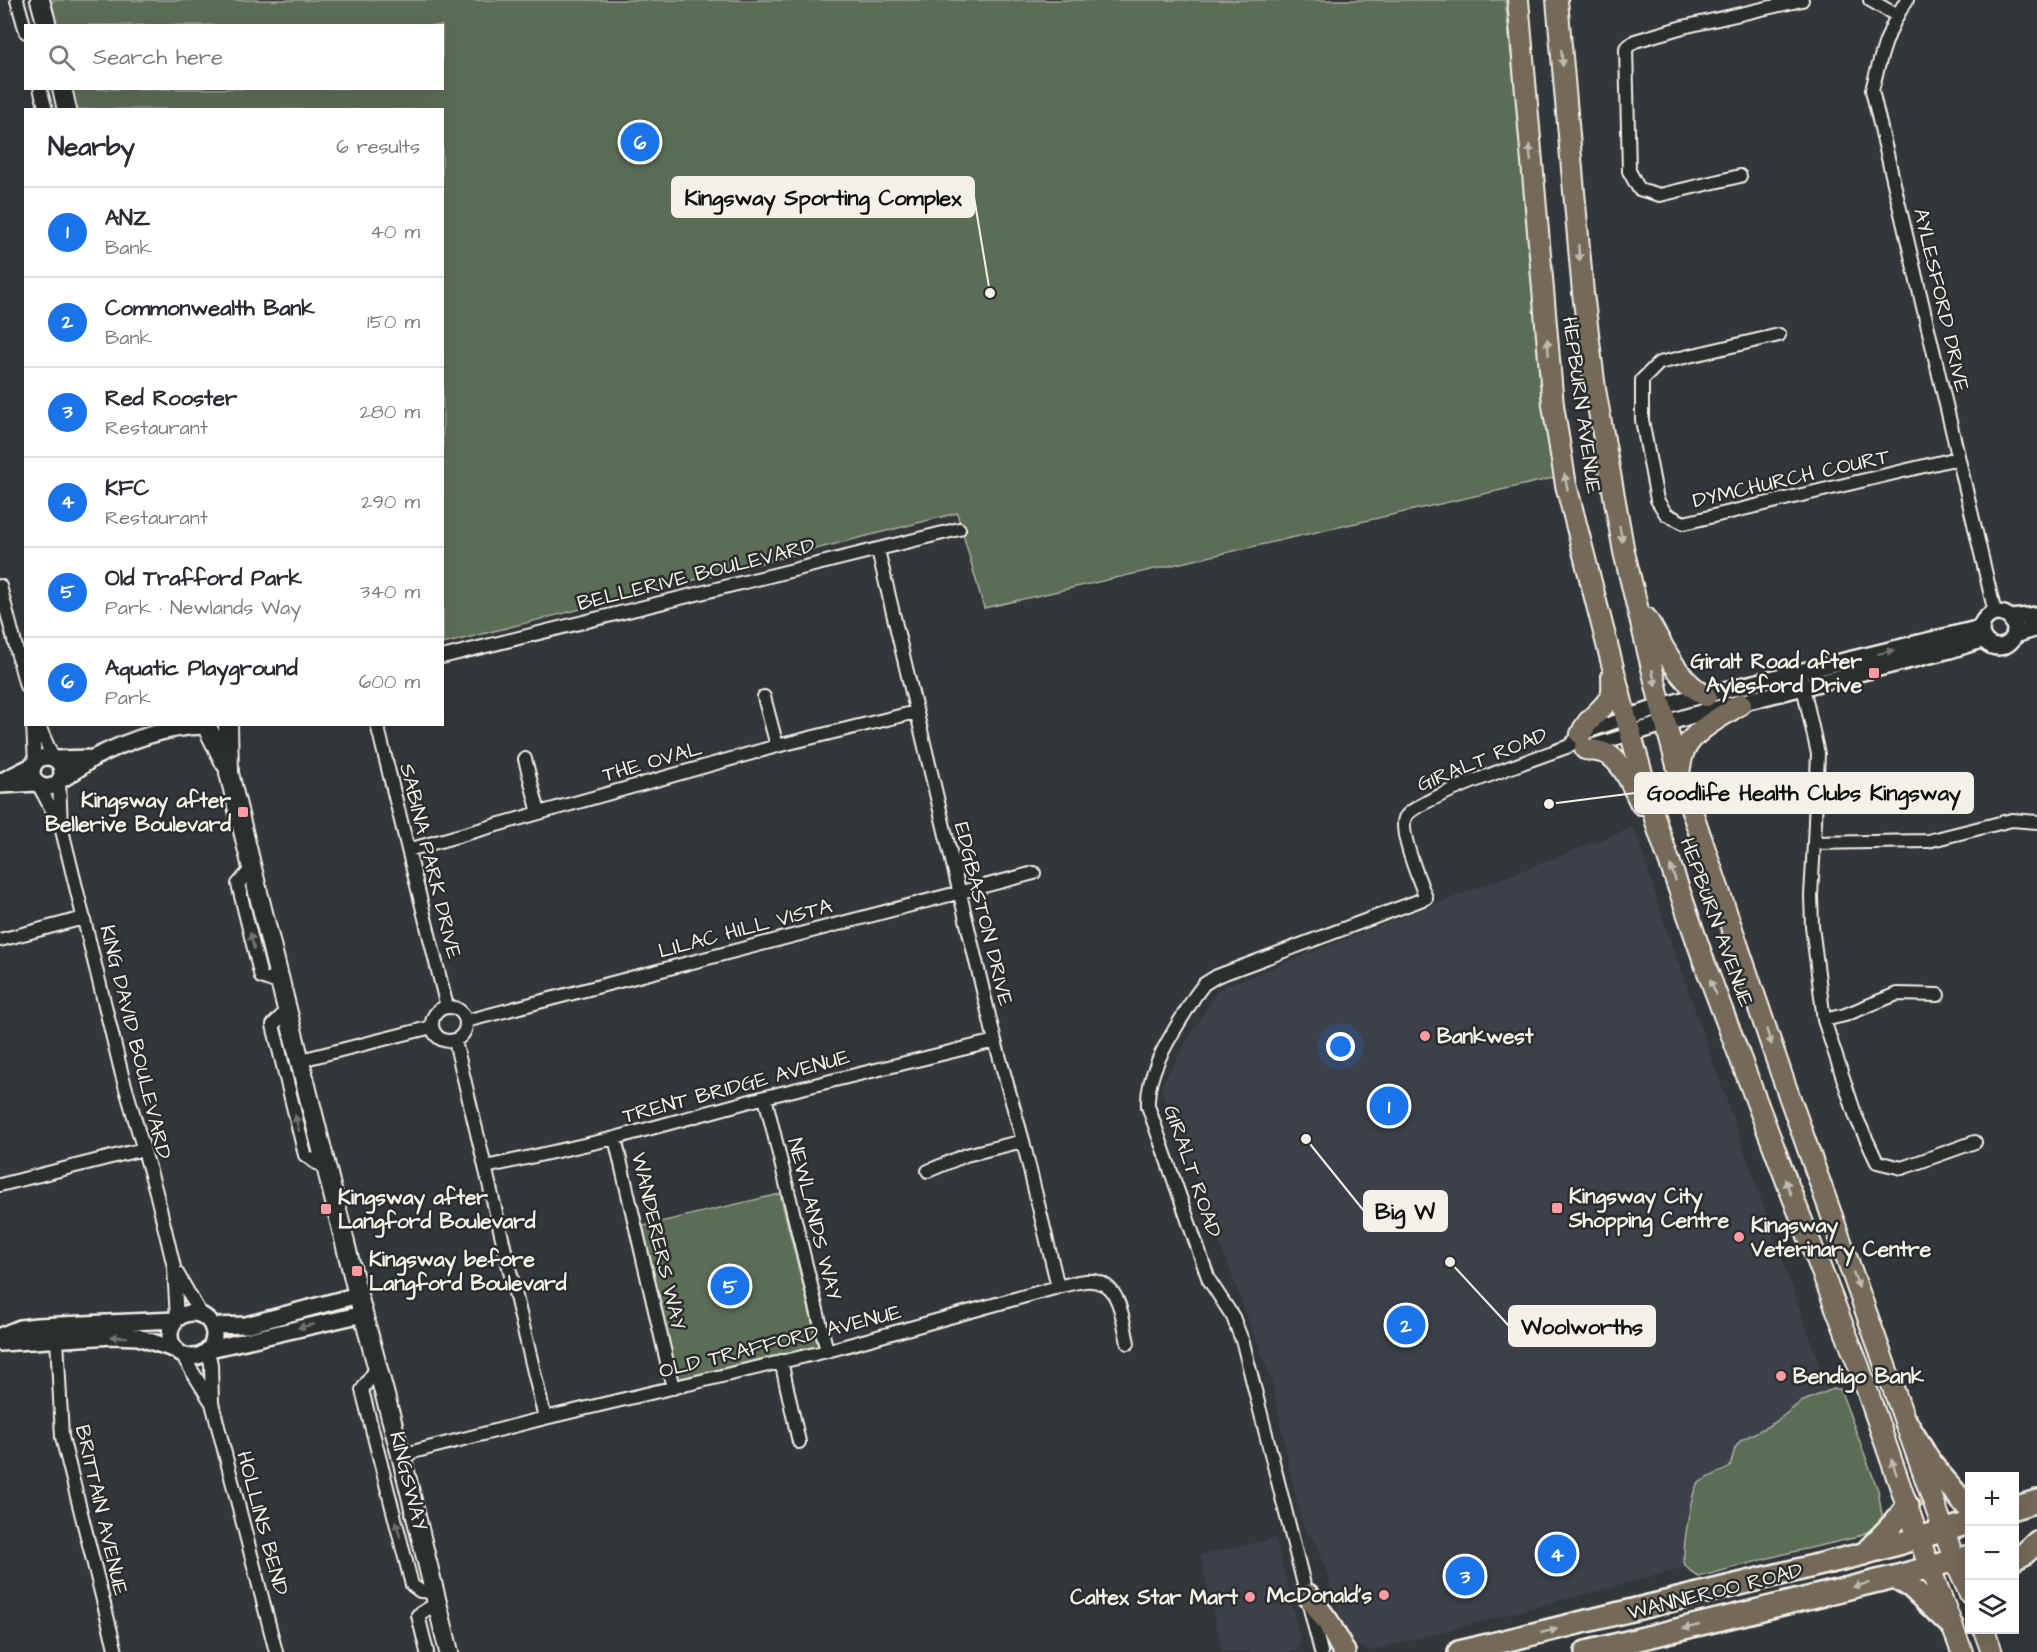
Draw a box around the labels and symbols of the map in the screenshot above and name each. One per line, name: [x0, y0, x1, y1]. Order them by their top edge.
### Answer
one-way arrow: [1557, 49, 1566, 68]
pin: 6: [620, 120, 660, 164]
one-way arrow: [1525, 143, 1535, 162]
callout: Kingsway Sporting Complex: [672, 177, 974, 217]
text: Kingsway Sporting Complex: [684, 183, 962, 216]
street label: AYLESFORD DRIVE: [1906, 205, 1977, 396]
one-way arrow: [1574, 243, 1584, 262]
street label: HEPBURN AVENUE: [1555, 315, 1608, 496]
one-way arrow: [1543, 338, 1553, 357]
street label: DYMCHURCH COURT: [1690, 442, 1893, 515]
one-way arrow: [1561, 472, 1570, 491]
one-way arrow: [1617, 525, 1626, 544]
street label: BELLERIVE BOULEVARD: [574, 531, 818, 618]
one-way arrow: [1876, 646, 1895, 656]
place label: Giralt Road after Aylesford Drive: [1691, 647, 1863, 703]
marker: Giralt Road after Aylesford Drive: [1867, 666, 1881, 680]
one-way arrow: [1650, 669, 1659, 688]
street label: GIRALT ROAD: [1413, 720, 1552, 799]
street label: THE OVAL: [599, 733, 706, 789]
street label: SABINA PARK DRIVE: [392, 760, 469, 962]
callout: Goodlife Health Clubs Kingsway: [1635, 773, 1973, 813]
text: Goodlife Health Clubs Kingsway: [1647, 778, 1962, 811]
place label: Kingsway after Bellerive Boulevard: [45, 786, 231, 839]
marker: Kingsway after Bellerive Boulevard: [236, 805, 250, 819]
street label: EDGBASTON DRIVE: [947, 819, 1021, 1010]
street label: HEPBURN AVENUE: [1672, 833, 1761, 1011]
one-way arrow: [1668, 864, 1678, 882]
street label: LILAC HILL VISTA: [655, 891, 836, 966]
street label: KING DAVID BOULEVARD: [92, 922, 179, 1163]
one-way arrow: [246, 932, 256, 950]
one-way arrow: [1708, 978, 1718, 996]
place label: Bankwest: [1437, 1022, 1534, 1051]
marker: Bankwest: [1418, 1029, 1432, 1043]
one-way arrow: [1764, 1029, 1774, 1047]
your location: [1326, 1032, 1355, 1061]
street label: TRENT BRIDGE AVENUE: [620, 1042, 853, 1131]
pin: 1: [1370, 1084, 1408, 1128]
street label: GIRALT ROAD: [1156, 1101, 1229, 1242]
one-way arrow: [291, 1114, 301, 1132]
street label: NEWLANDS WAY: [780, 1135, 849, 1303]
street label: WANDERERS WAY: [624, 1150, 693, 1333]
one-way arrow: [1783, 1178, 1793, 1196]
place label: Kingsway City Shopping Centre: [1568, 1182, 1730, 1237]
place label: Kingsway after Langford Boulevard: [338, 1183, 536, 1238]
callout: Big W: [1364, 1191, 1447, 1231]
text: Big W: [1375, 1197, 1435, 1229]
marker: Kingsway City Shopping Centre: [1550, 1201, 1564, 1215]
marker: Kingsway after Langford Boulevard: [319, 1202, 333, 1216]
place label: Kingsway Veterinary Centre: [1750, 1211, 1932, 1267]
marker: Kingsway Veterinary Centre: [1732, 1230, 1746, 1244]
place label: Kingsway before Langford Boulevard: [369, 1245, 567, 1300]
marker: Kingsway before Langford Boulevard: [350, 1264, 364, 1278]
pin: 5: [710, 1264, 750, 1308]
one-way arrow: [1851, 1272, 1861, 1290]
street label: OLD TRAFFORD AVENUE: [656, 1297, 905, 1386]
pin: 2: [1386, 1302, 1426, 1348]
callout: Woolworths: [1509, 1306, 1655, 1346]
text: Woolworths: [1520, 1312, 1643, 1343]
one-way arrow: [297, 1322, 315, 1332]
one-way arrow: [110, 1332, 129, 1342]
place label: Bendigo Bank: [1793, 1362, 1924, 1393]
marker: Bendigo Bank: [1774, 1369, 1788, 1383]
street label: BRITTAIN AVENUE: [68, 1422, 135, 1599]
street label: KINGSWAY: [382, 1428, 435, 1534]
street label: HOLLINS BEND: [229, 1448, 296, 1599]
one-way arrow: [1889, 1458, 1899, 1476]
one-way arrow: [392, 1519, 402, 1538]
pin: 4: [1538, 1532, 1576, 1576]
pin: 3: [1446, 1554, 1484, 1598]
street label: WANNEROO ROAD: [1624, 1556, 1806, 1627]
place label: McDonald's: [1267, 1581, 1372, 1610]
one-way arrow: [1851, 1581, 1870, 1591]
place label: Caltex Star Mart: [1070, 1583, 1239, 1612]
marker: McDonald's: [1377, 1588, 1391, 1602]
marker: Caltex Star Mart: [1243, 1590, 1257, 1604]
one-way arrow: [1682, 1623, 1700, 1633]
one-way arrow: [1540, 1625, 1558, 1635]

